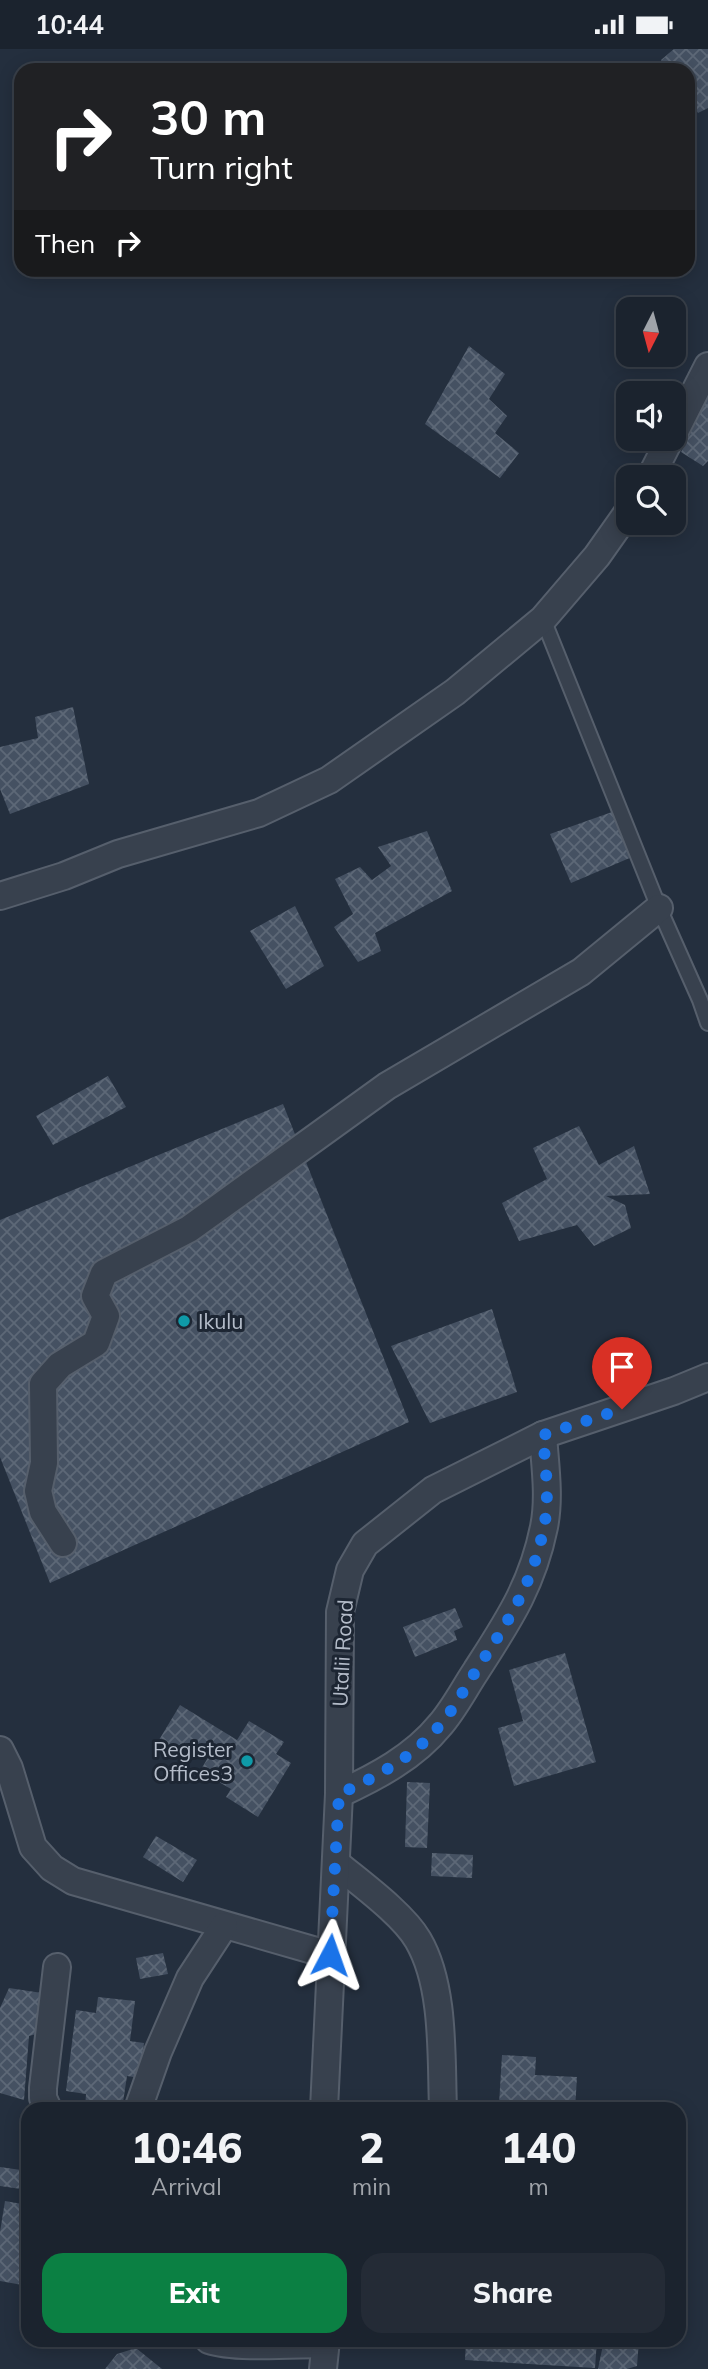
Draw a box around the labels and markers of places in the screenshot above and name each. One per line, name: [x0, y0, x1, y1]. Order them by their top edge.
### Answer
place label: Ikulu: [198, 1308, 244, 1334]
marker: Ikulu: [176, 1313, 192, 1329]
pin: [592, 1337, 652, 1409]
place label: Register Offices3: [153, 1736, 233, 1786]
marker: Register Offices3: [239, 1753, 255, 1769]

